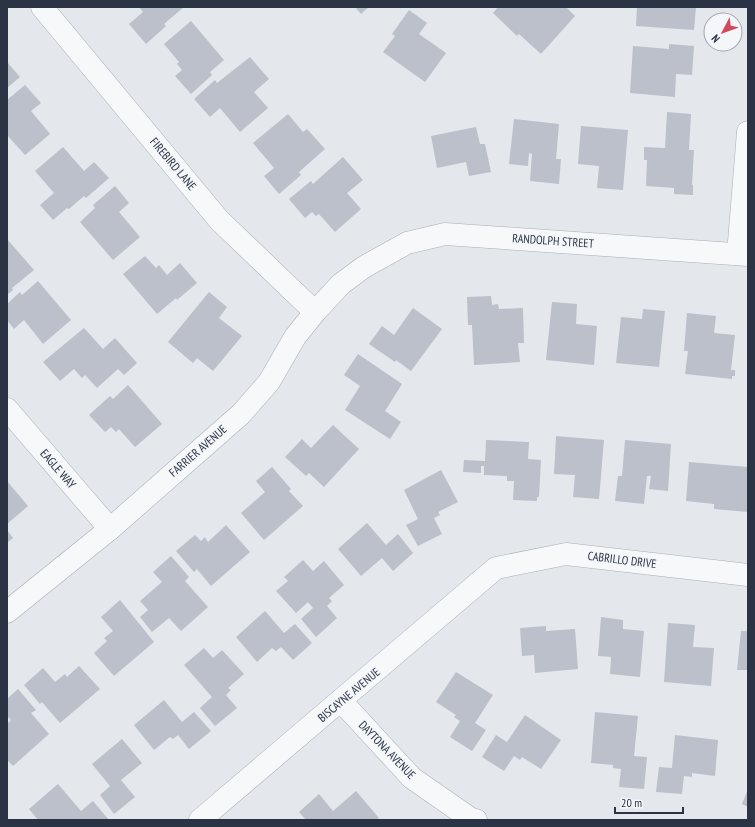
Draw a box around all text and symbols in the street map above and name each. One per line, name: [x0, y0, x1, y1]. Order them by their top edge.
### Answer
north arrow: [703, 12, 743, 52]
text: N: [708, 32, 723, 45]
street label: FIREBIRD LANE: [147, 134, 200, 193]
street label: RANDOLPH STREET: [512, 230, 595, 251]
street label: FARRIER AVENUE: [166, 421, 230, 480]
street label: EAGLE WAY: [37, 446, 80, 492]
street label: CABRILLO DRIVE: [587, 548, 657, 571]
street label: BISCAYNE AVENUE: [314, 664, 383, 725]
street label: DAYTONA AVENUE: [356, 717, 419, 782]
scale bar: [615, 789, 683, 815]
text: 20 m: [621, 795, 642, 810]

